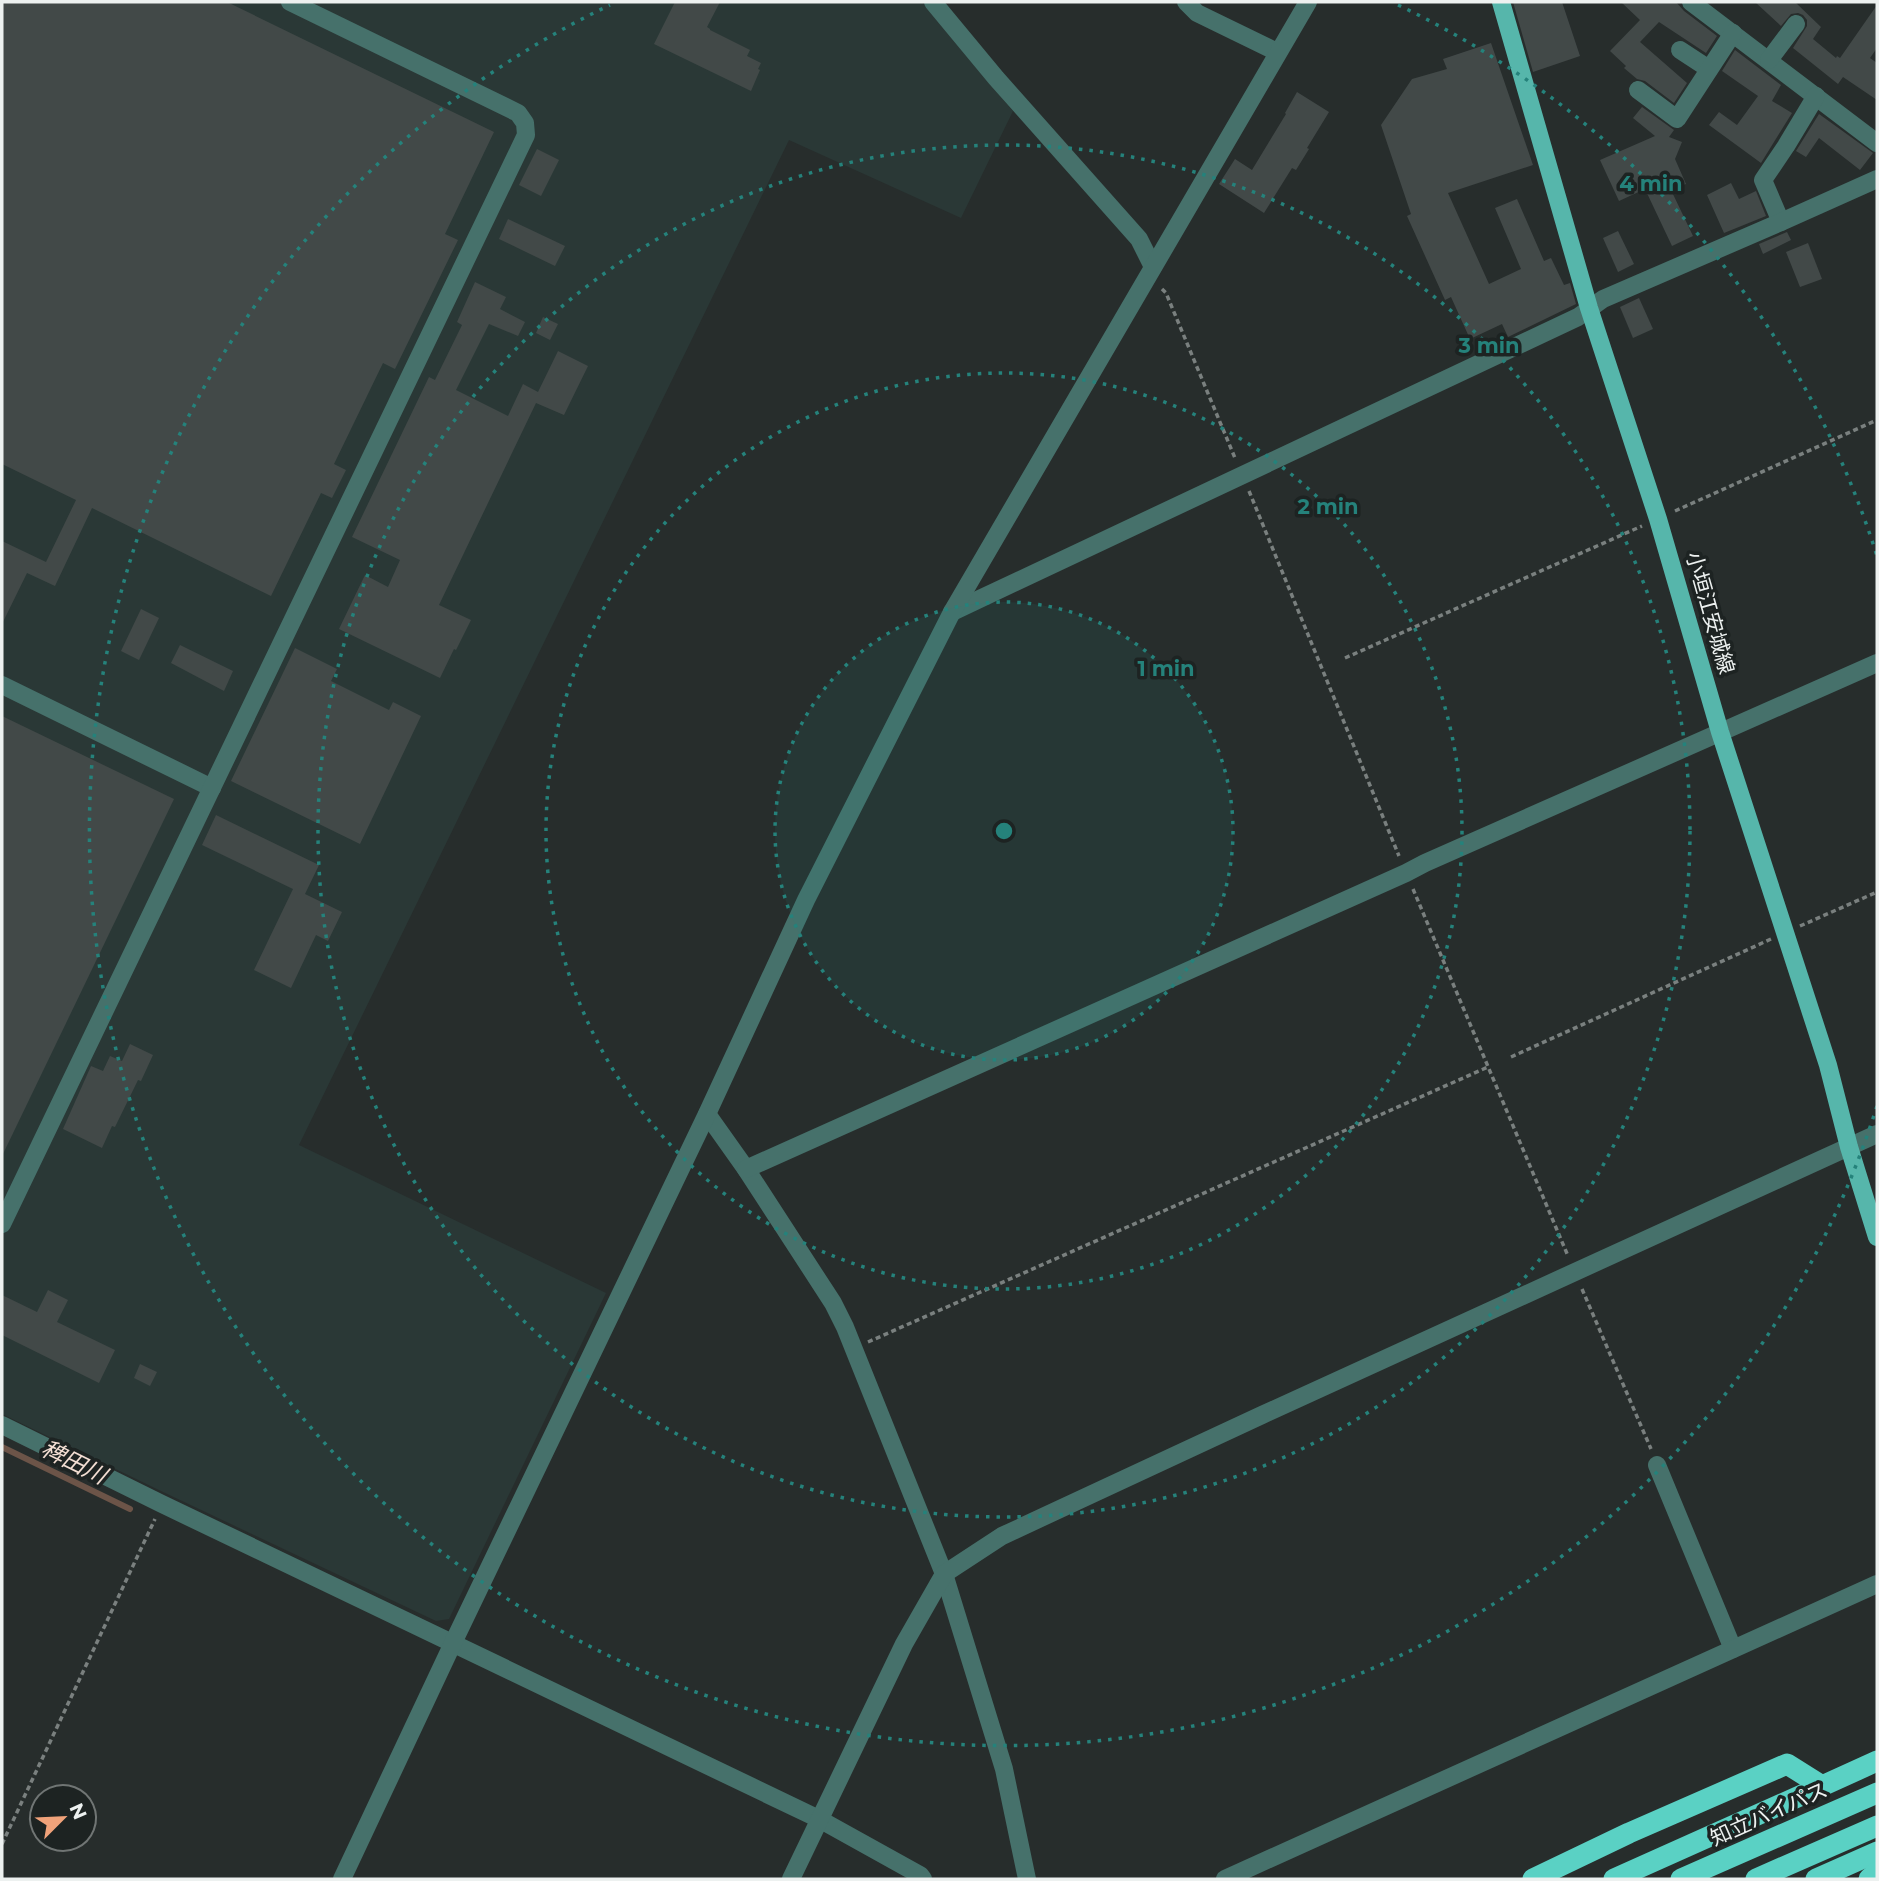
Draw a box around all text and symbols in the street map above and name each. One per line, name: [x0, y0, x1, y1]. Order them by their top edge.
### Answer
text: 4 min: [1619, 171, 1683, 196]
text: 3 min: [1457, 333, 1520, 358]
text: 2 min: [1297, 494, 1359, 519]
street label: 小垣江安城線: [1681, 549, 1740, 677]
text: 1 min: [1137, 656, 1195, 681]
centre of rings: [992, 819, 1016, 843]
water label: 稗田川: [37, 1434, 114, 1491]
street label: 知立バイパス: [1706, 1777, 1831, 1851]
north arrow: [28, 1783, 98, 1853]
text: N: [64, 1800, 92, 1823]

